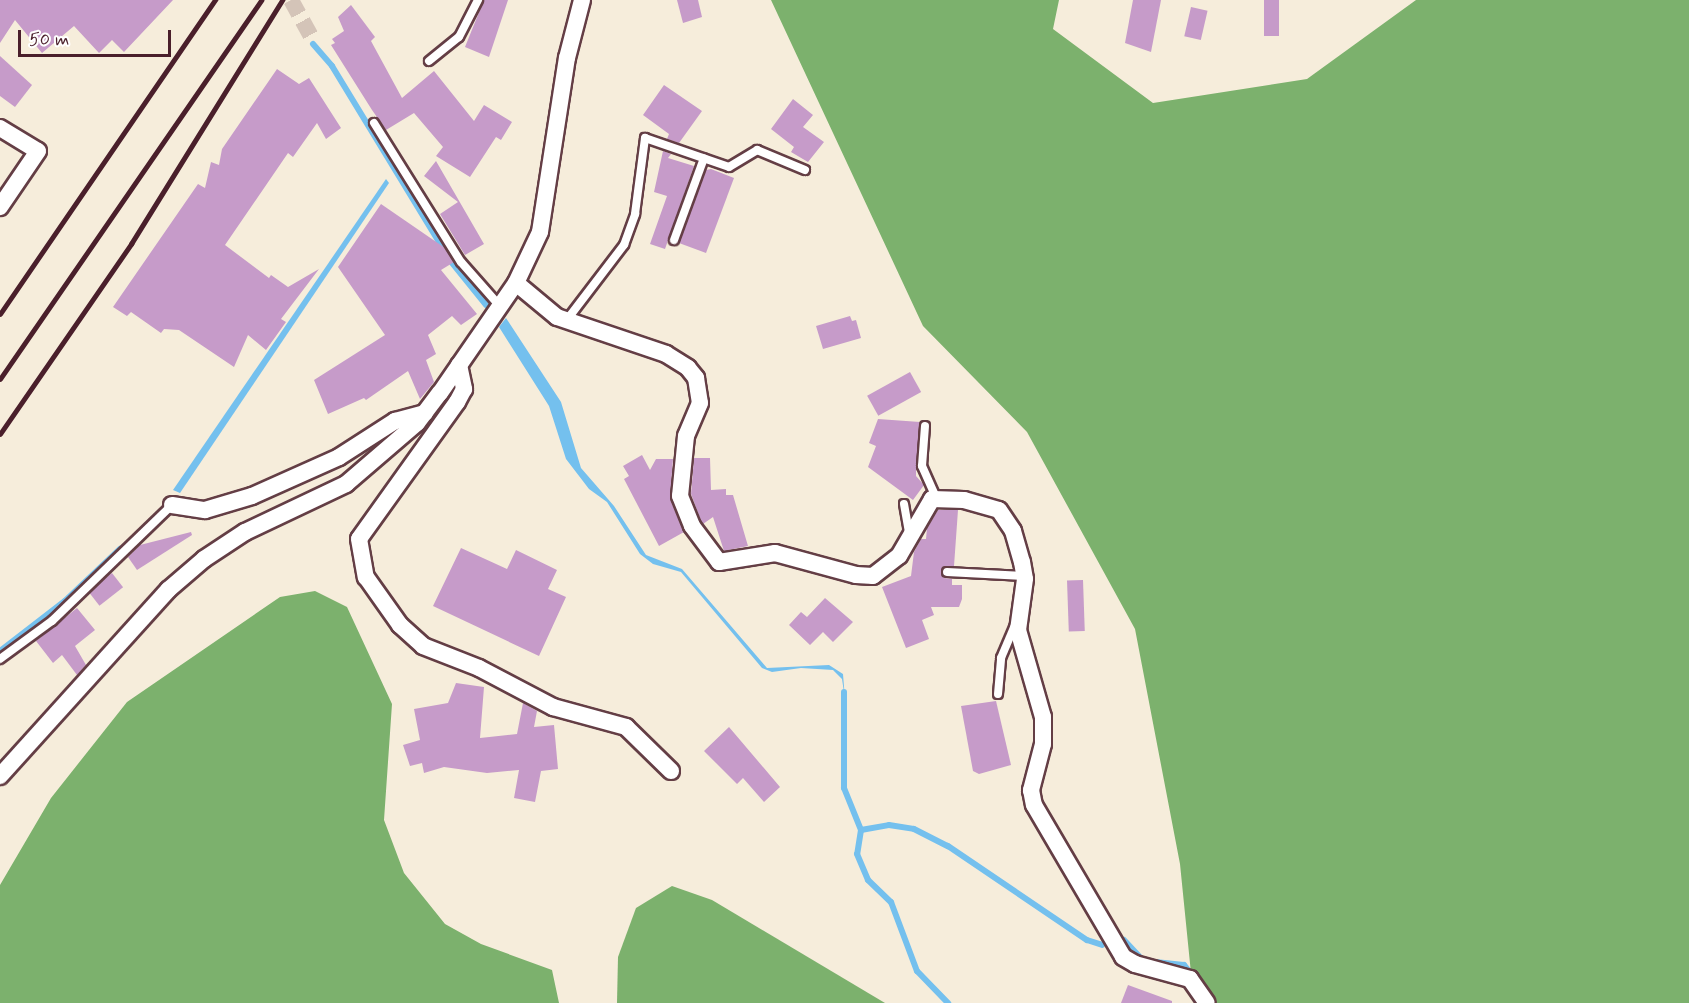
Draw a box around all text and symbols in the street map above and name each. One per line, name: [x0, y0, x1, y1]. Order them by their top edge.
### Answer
scale bar: [21, 18, 174, 56]
text: 50 m: [29, 28, 69, 52]

